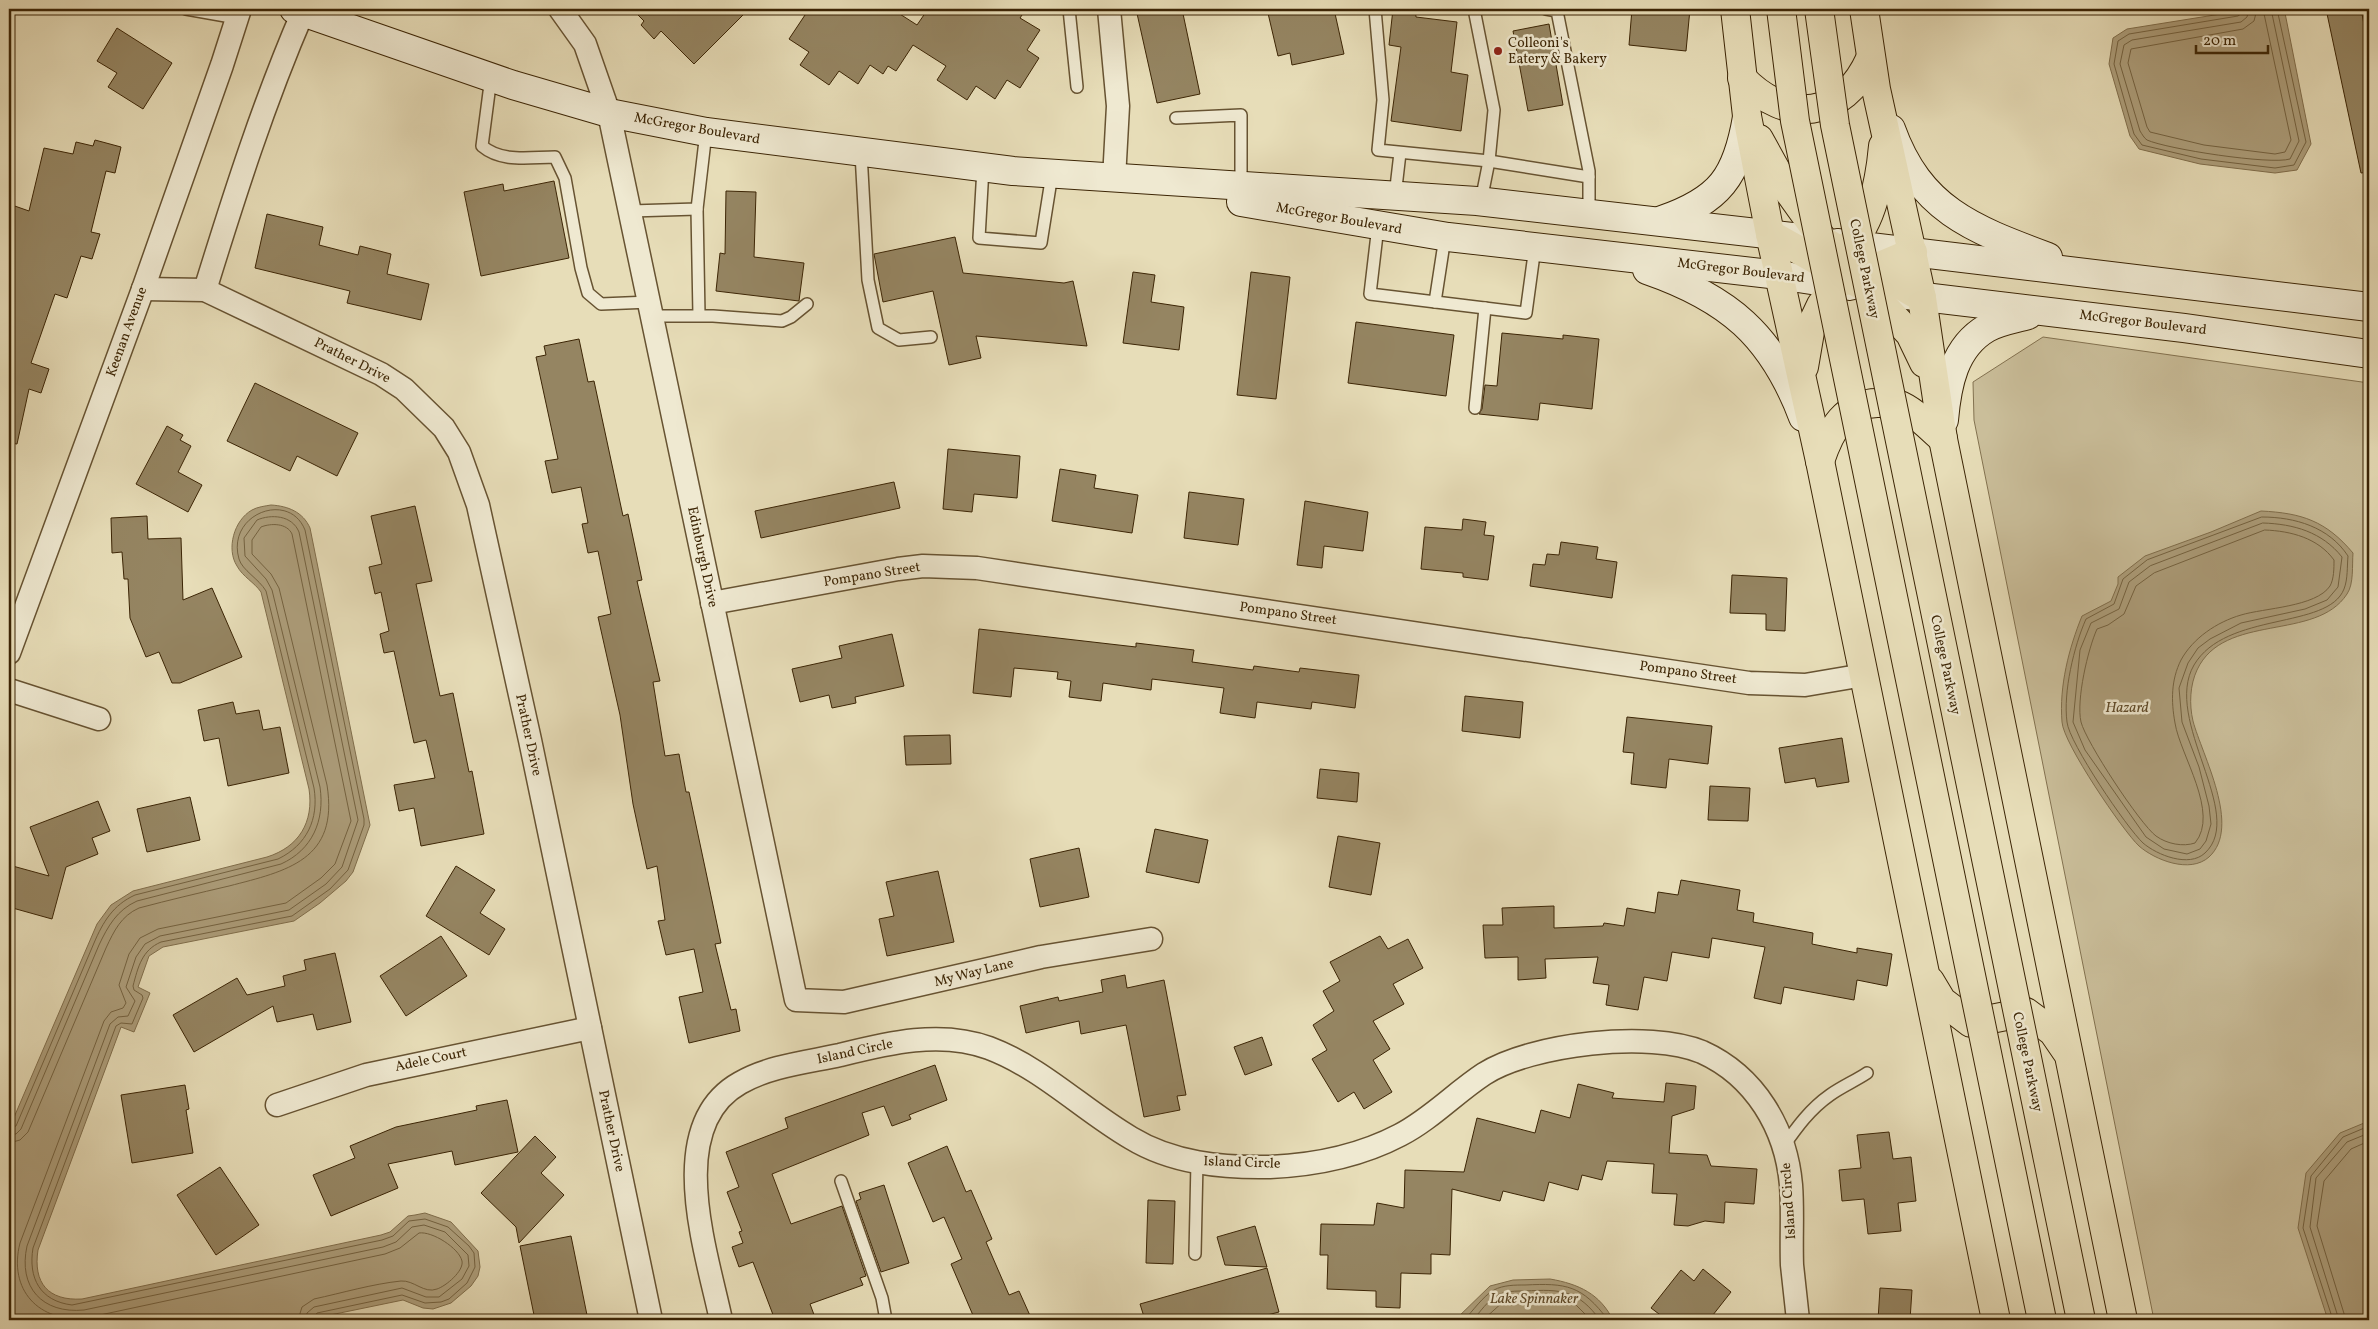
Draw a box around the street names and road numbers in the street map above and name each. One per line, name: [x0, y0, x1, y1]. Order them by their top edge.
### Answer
street label: McGregor Boulevard: [632, 109, 762, 149]
street label: McGregor Boulevard: [1274, 199, 1404, 239]
street label: College Parkway: [1844, 217, 1884, 321]
street label: McGregor Boulevard: [1676, 254, 1806, 288]
street label: Keenan Avenue: [102, 284, 152, 380]
street label: McGregor Boulevard: [2078, 306, 2208, 340]
street label: Prather Drive: [310, 334, 394, 389]
street label: Edinburgh Drive: [682, 505, 722, 610]
street label: Pompano Street: [822, 558, 922, 592]
street label: Pompano Street: [1238, 598, 1338, 630]
street label: College Parkway: [1925, 613, 1965, 717]
street label: Pompano Street: [1638, 657, 1738, 689]
street label: Prather Drive: [510, 692, 546, 778]
street label: My Way Lane: [932, 954, 1016, 992]
street label: College Parkway: [2007, 1010, 2047, 1114]
street label: Island Circle: [815, 1035, 895, 1069]
street label: Adele Court: [393, 1043, 469, 1077]
street label: Prather Drive: [593, 1088, 629, 1174]
street label: Island Circle: [1203, 1152, 1281, 1174]
street label: Island Circle: [1777, 1162, 1801, 1240]

